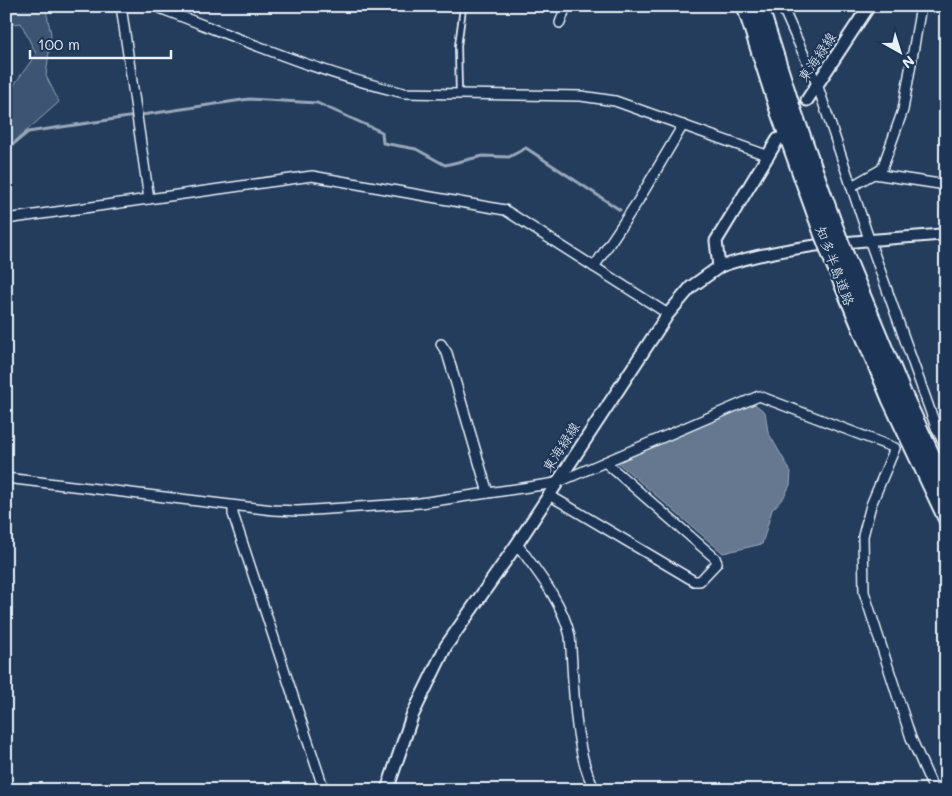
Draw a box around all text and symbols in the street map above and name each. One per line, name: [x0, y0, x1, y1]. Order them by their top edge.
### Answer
scale bar: [30, 28, 171, 60]
street label: 東海緑線: [793, 28, 840, 85]
north arrow: [874, 28, 924, 78]
text: 100 m: [38, 34, 80, 54]
text: N: [898, 52, 919, 73]
street label: 知多半島道路: [812, 223, 859, 308]
street label: 東海緑線: [537, 418, 584, 475]

